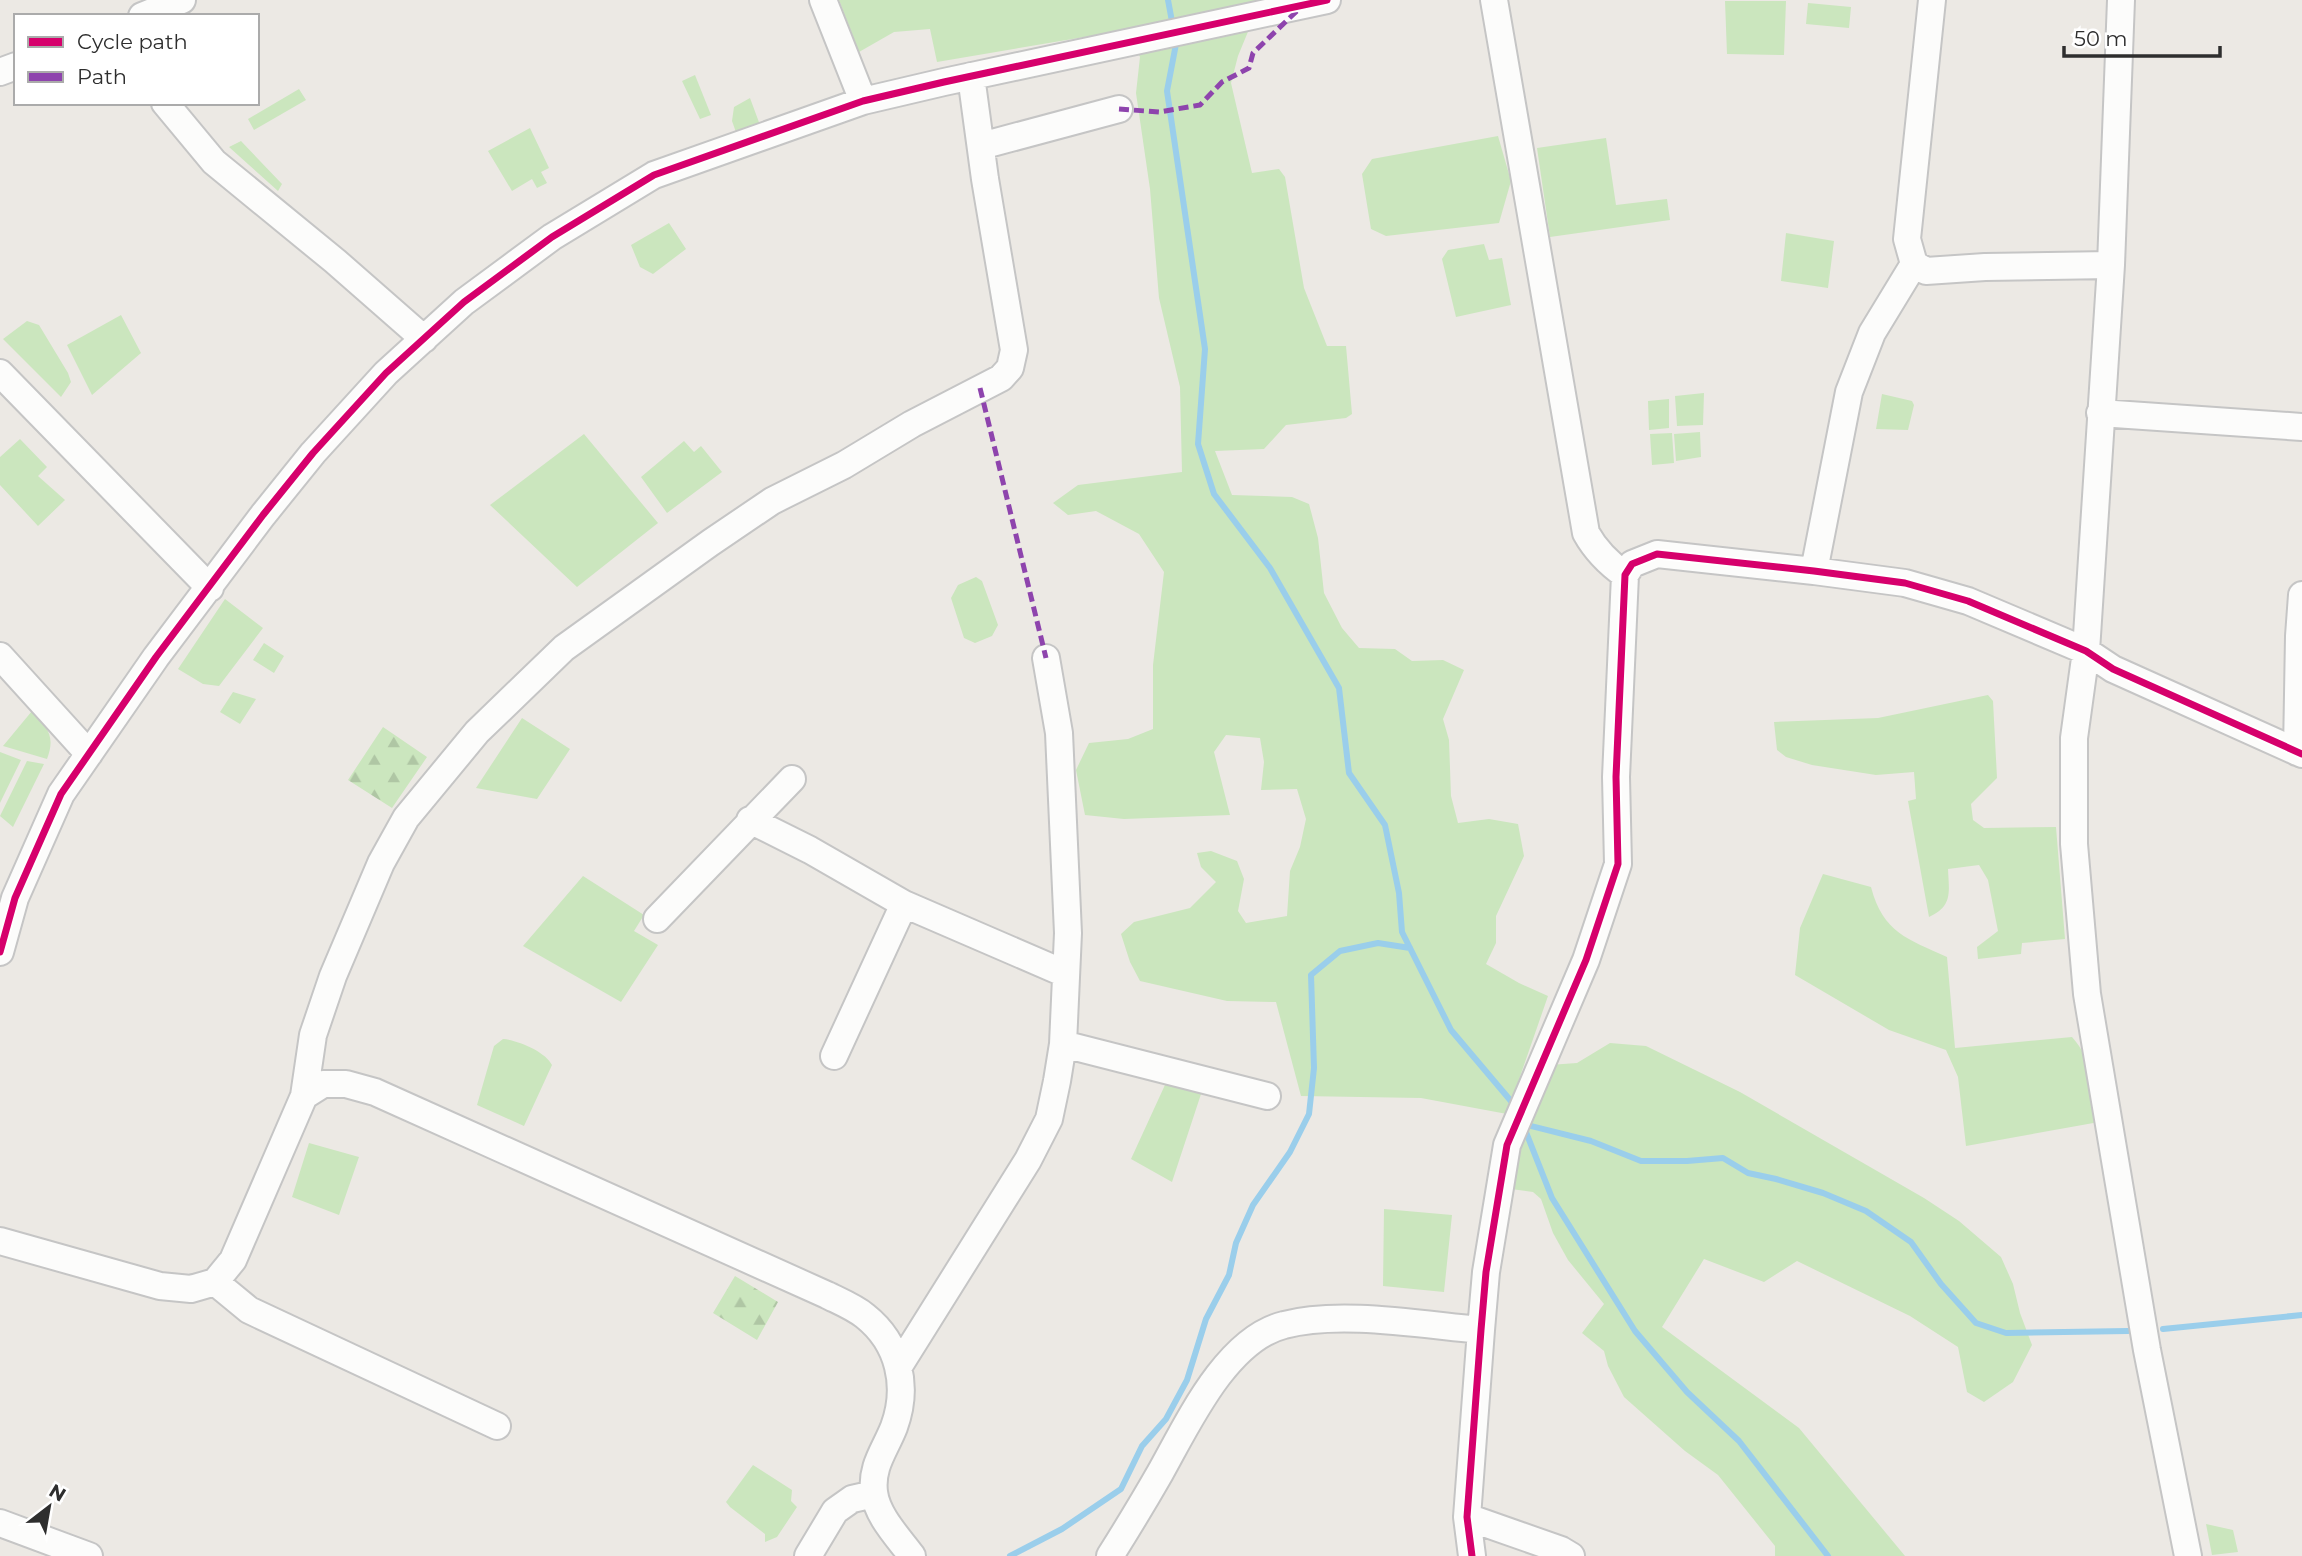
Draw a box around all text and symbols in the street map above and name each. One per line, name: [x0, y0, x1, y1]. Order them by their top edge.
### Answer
legend: [14, 14, 259, 105]
scale bar: [2064, 14, 2220, 58]
text: 50 m: [2074, 26, 2128, 51]
text: Cycle path: [77, 29, 188, 54]
text: Path: [77, 64, 127, 89]
north arrow: [14, 1472, 84, 1542]
text: N: [45, 1479, 70, 1507]

